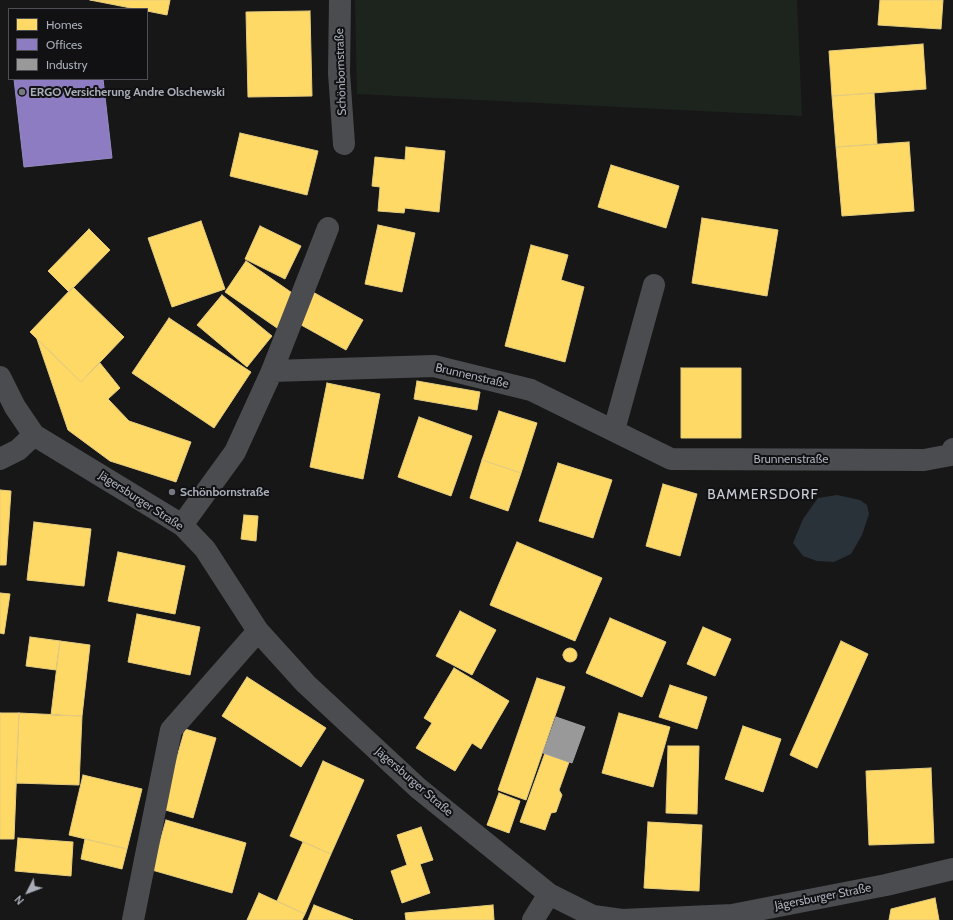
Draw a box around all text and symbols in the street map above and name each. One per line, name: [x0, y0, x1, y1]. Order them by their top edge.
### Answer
legend: [8, 8, 148, 80]
text: Homes: [46, 17, 83, 32]
street label: Schönbornstraße: [332, 28, 350, 116]
text: Offices: [46, 37, 82, 52]
text: Industry: [46, 57, 87, 72]
place label: ERGO Versicherung Andre Olschewski: [30, 85, 225, 99]
marker: ERGO Versicherung Andre Olschewski: [17, 87, 27, 97]
street label: Brunnenstraße: [434, 361, 510, 391]
street label: Brunnenstraße: [754, 452, 828, 466]
street label: Jägersburger Straße: [96, 468, 186, 534]
place label: Schönbornstraße: [180, 485, 270, 499]
marker: Schönbornstraße: [167, 487, 177, 497]
district label: BAMMERSDORF: [707, 487, 819, 503]
street label: Jägersburger Straße: [372, 744, 456, 820]
north arrow: [8, 872, 48, 912]
street label: Jägersburger Straße: [773, 881, 873, 913]
text: N: [11, 892, 27, 908]

